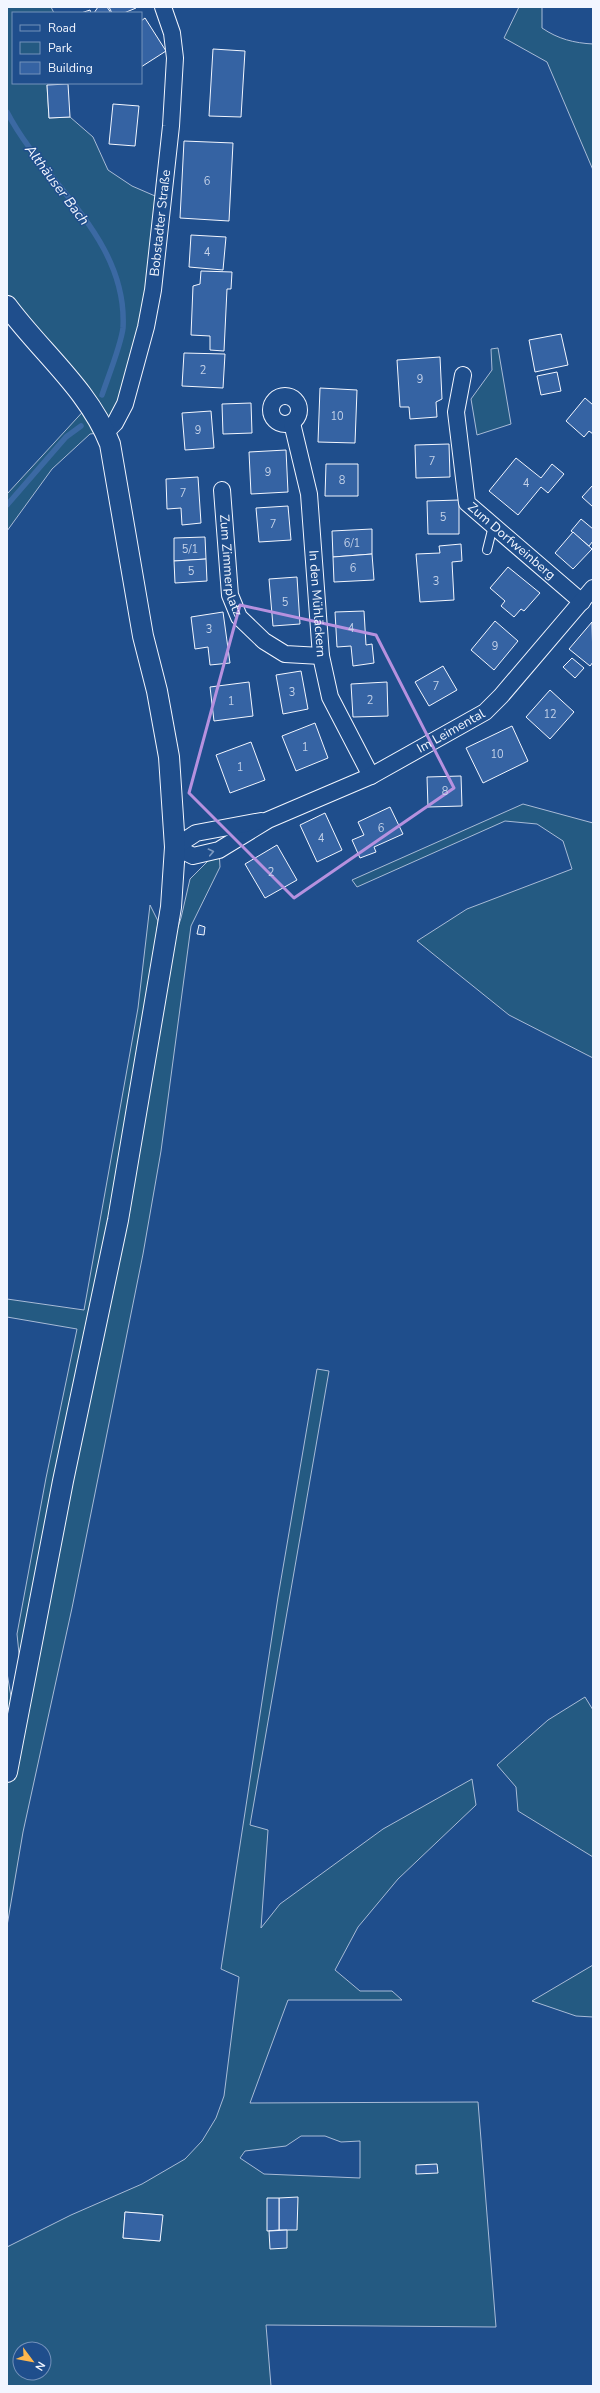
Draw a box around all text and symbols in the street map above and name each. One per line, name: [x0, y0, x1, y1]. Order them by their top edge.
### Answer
legend: [12, 12, 142, 84]
text: Road: [48, 20, 76, 36]
text: Park: [48, 40, 73, 56]
text: Building: [48, 60, 93, 76]
water label: Althäuser Bach: [20, 140, 94, 229]
street label: Bobstadter Straße: [146, 169, 175, 277]
house number: 6: [204, 174, 211, 189]
house number: 4: [204, 245, 211, 260]
house number: 2: [200, 363, 206, 378]
house number: 9: [417, 372, 423, 387]
house number: 10: [330, 409, 344, 424]
house number: 9: [195, 423, 201, 438]
house number: 7: [429, 454, 435, 469]
house number: 9: [265, 465, 271, 480]
house number: 8: [339, 473, 346, 488]
house number: 4: [523, 476, 530, 491]
house number: 7: [180, 486, 186, 501]
street label: Zum Dorfweinberg: [464, 498, 559, 584]
house number: 5: [440, 510, 447, 525]
street label: Zum Zimmerplatz: [215, 514, 247, 619]
house number: 7: [270, 517, 276, 532]
house number: 6/1: [344, 536, 360, 551]
house number: 5/1: [182, 542, 198, 557]
street label: In den Mühläckern: [304, 550, 330, 658]
house number: 6: [350, 561, 357, 576]
house number: 5: [188, 564, 195, 579]
house number: 3: [433, 574, 439, 589]
house number: 5: [282, 595, 289, 610]
house number: 4: [348, 621, 355, 636]
house number: 3: [206, 622, 212, 637]
house number: 9: [492, 639, 498, 654]
house number: 7: [433, 679, 439, 694]
house number: 3: [289, 685, 295, 700]
house number: 2: [367, 693, 373, 708]
house number: 1: [228, 694, 234, 709]
street label: Im Leimental: [414, 705, 488, 757]
house number: 12: [543, 707, 557, 722]
house number: 1: [302, 740, 308, 755]
house number: 10: [490, 747, 504, 762]
house number: 1: [237, 760, 243, 775]
house number: 8: [442, 784, 449, 799]
house number: 6: [378, 821, 385, 836]
house number: 4: [318, 831, 325, 846]
one-way arrow: [208, 848, 215, 857]
house number: 2: [268, 865, 274, 880]
north arrow: [12, 2341, 52, 2381]
text: N: [32, 2359, 49, 2374]

